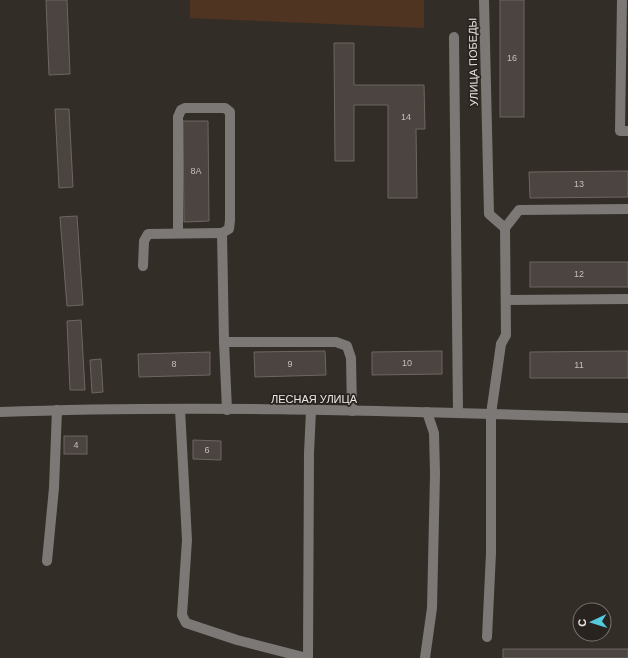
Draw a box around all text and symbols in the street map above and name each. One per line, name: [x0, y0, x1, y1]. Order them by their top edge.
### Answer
street label: УЛИЦА ПОБЕДЫ: [466, 18, 480, 106]
house number: 16: [507, 53, 517, 63]
house number: 14: [401, 112, 411, 122]
house number: 8А: [190, 166, 202, 176]
house number: 13: [574, 179, 584, 189]
house number: 12: [574, 269, 584, 279]
house number: 10: [402, 358, 412, 368]
house number: 8: [171, 359, 177, 369]
house number: 9: [287, 359, 293, 369]
house number: 11: [574, 360, 584, 370]
street label: ЛЕСНАЯ УЛИЦА: [271, 393, 358, 405]
house number: 4: [73, 440, 79, 450]
house number: 6: [204, 445, 210, 455]
north arrow: [572, 602, 612, 642]
text: С: [576, 618, 588, 627]

